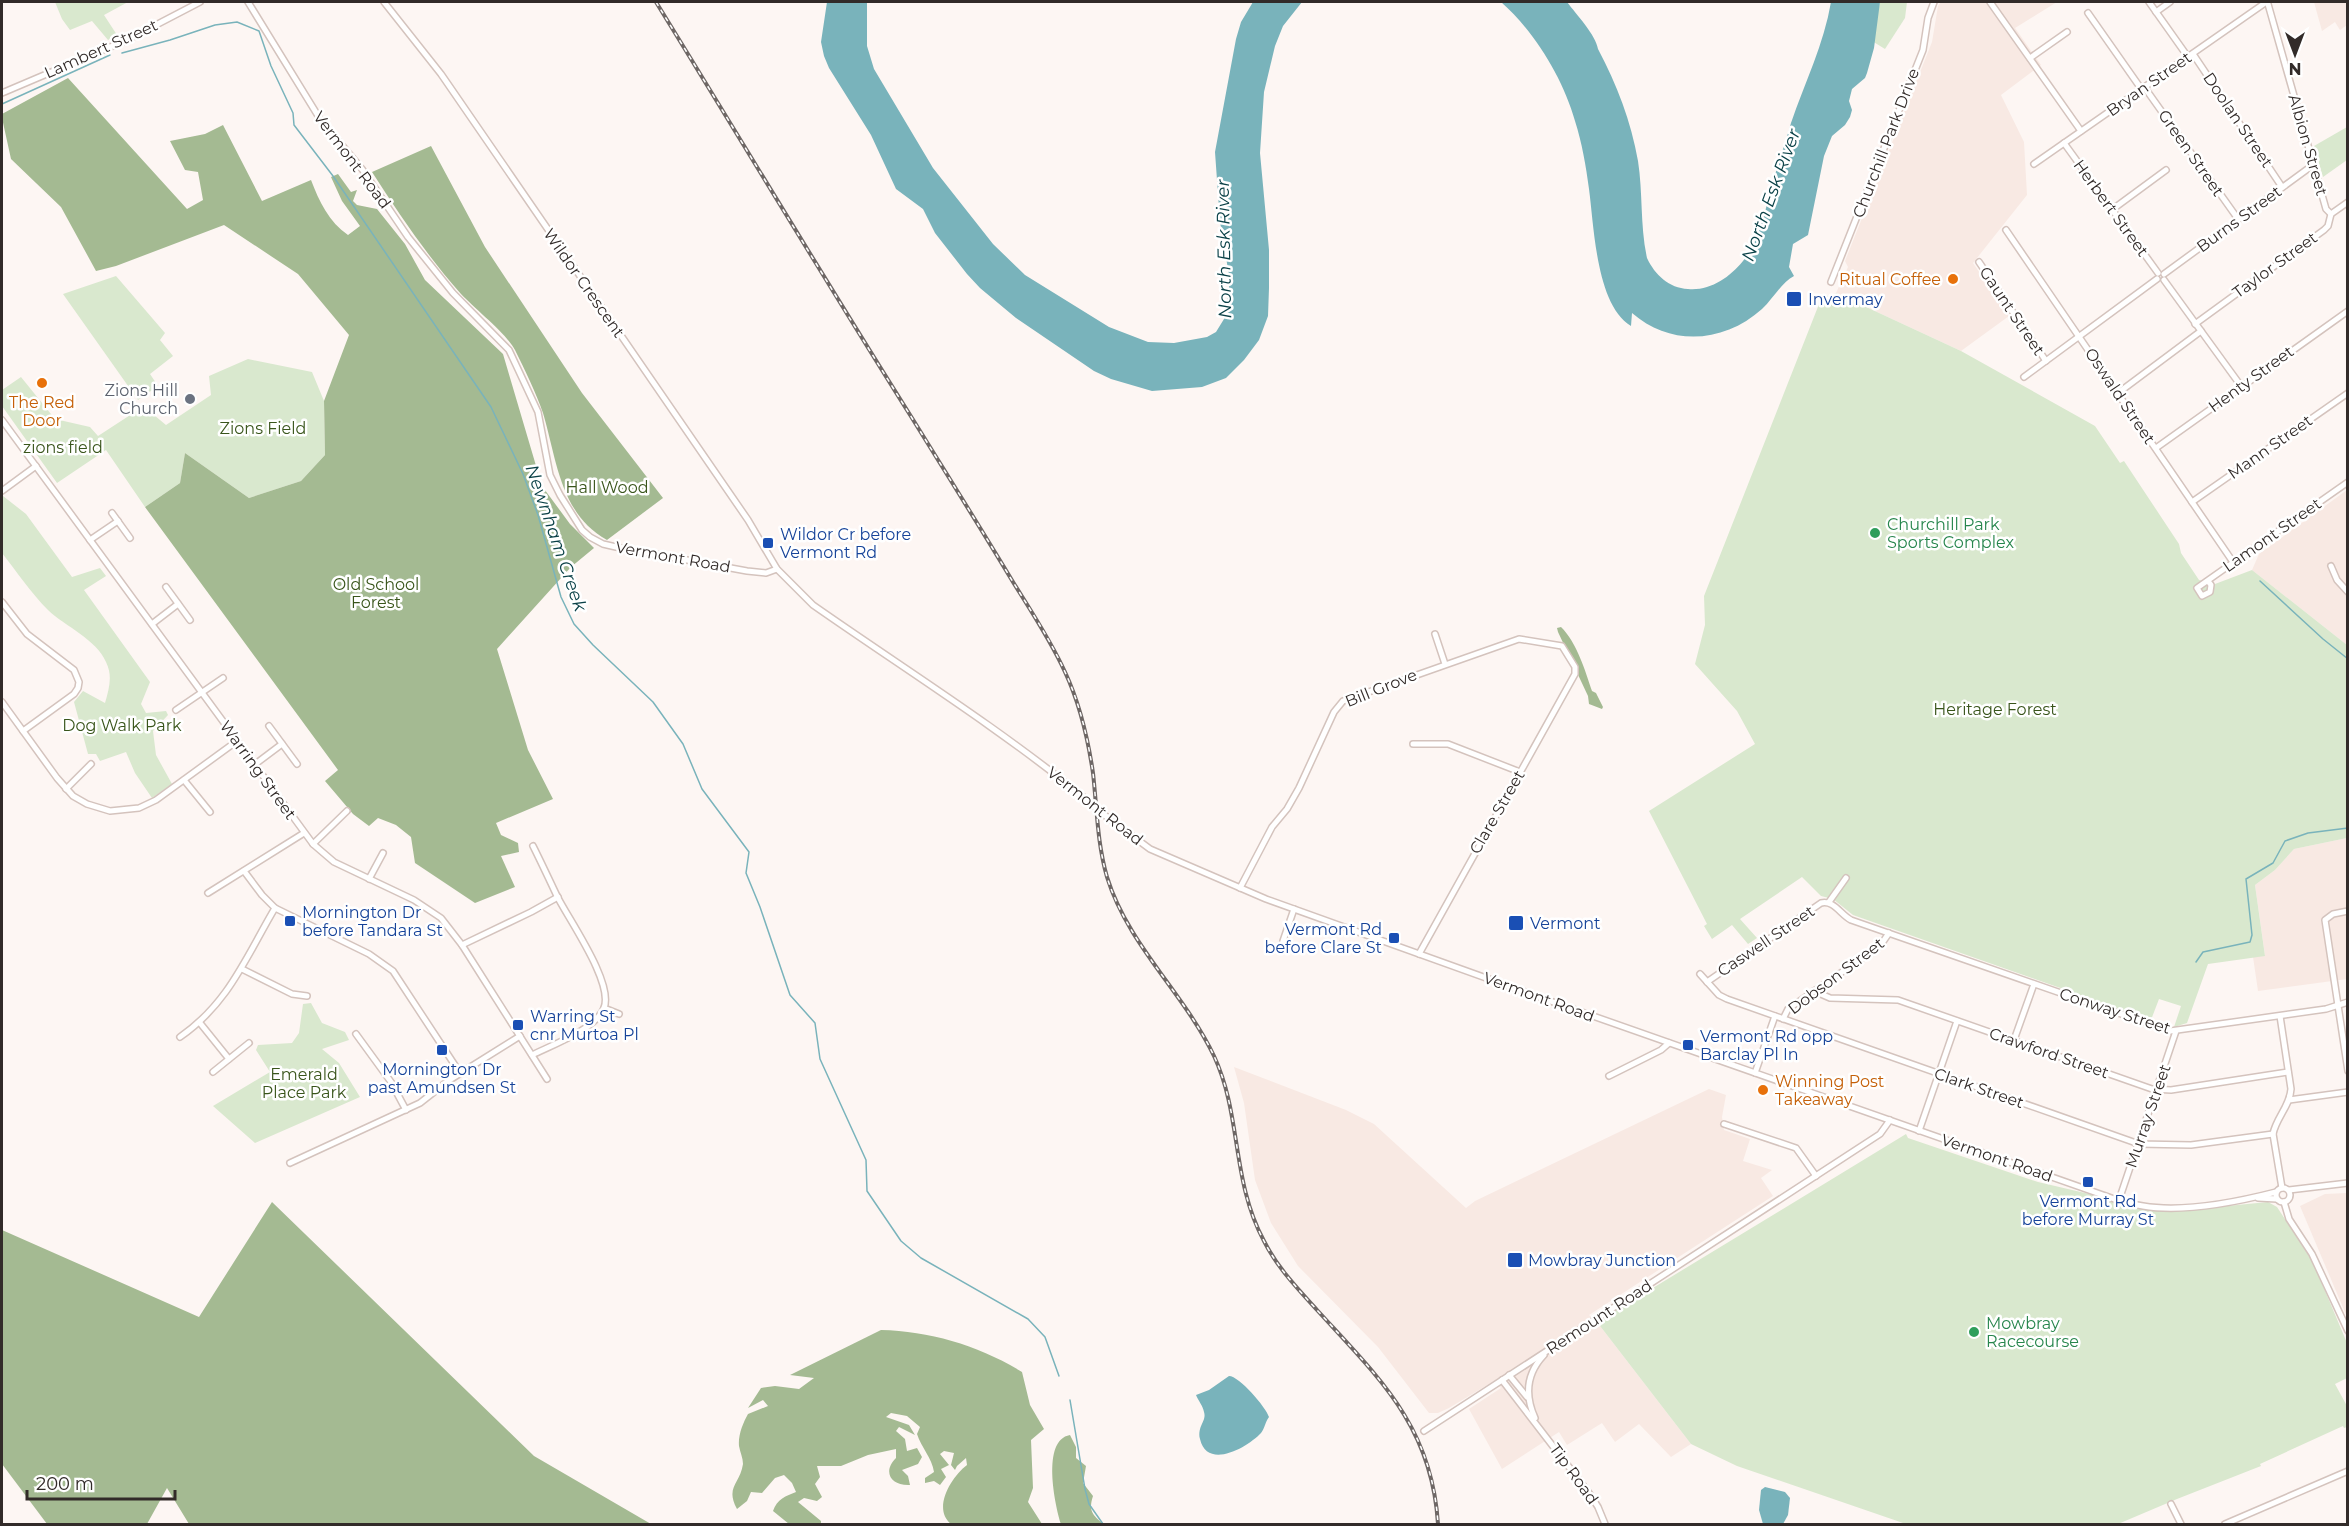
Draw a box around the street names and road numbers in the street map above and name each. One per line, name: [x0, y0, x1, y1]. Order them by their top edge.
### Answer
street label: Lambert Street: [41, 15, 161, 83]
street label: Bryan Street: [2103, 47, 2196, 120]
street label: Churchill Park Drive: [1849, 66, 1923, 220]
street label: Doolan Street: [2199, 69, 2277, 171]
street label: Albion Street: [2284, 92, 2332, 198]
street label: Green Street: [2154, 106, 2228, 200]
street label: Vermont Road: [309, 108, 395, 212]
street label: Herbert Street: [2069, 156, 2153, 261]
street label: Burns Street: [2193, 182, 2286, 256]
street label: Wildor Crescent: [539, 225, 629, 341]
street label: Taylor Street: [2229, 228, 2321, 302]
street label: Gaunt Street: [1975, 263, 2049, 359]
street label: Henty Street: [2205, 341, 2298, 416]
street label: Oswald Street: [2081, 344, 2159, 448]
street label: Mann Street: [2224, 411, 2316, 483]
street label: Lamont Street: [2219, 494, 2325, 576]
street label: Vermont Road: [614, 538, 732, 576]
street label: Bill Grove: [1342, 665, 1420, 711]
street label: Warring Street: [216, 717, 301, 824]
street label: Vermont Road: [1043, 763, 1147, 849]
street label: Clare Street: [1465, 766, 1529, 857]
street label: Caswell Street: [1714, 901, 1819, 980]
street label: Dobson Street: [1784, 933, 1888, 1018]
street label: Vermont Road: [1481, 968, 1597, 1026]
street label: Conway Street: [2057, 984, 2173, 1038]
street label: Crawford Street: [1987, 1024, 2112, 1083]
street label: Murray Street: [2121, 1061, 2175, 1170]
street label: Clark Street: [1932, 1064, 2027, 1112]
street label: Vermont Road: [1939, 1130, 2055, 1186]
street label: Remount Road: [1543, 1276, 1655, 1358]
street label: Tip Road: [1546, 1440, 1602, 1508]

